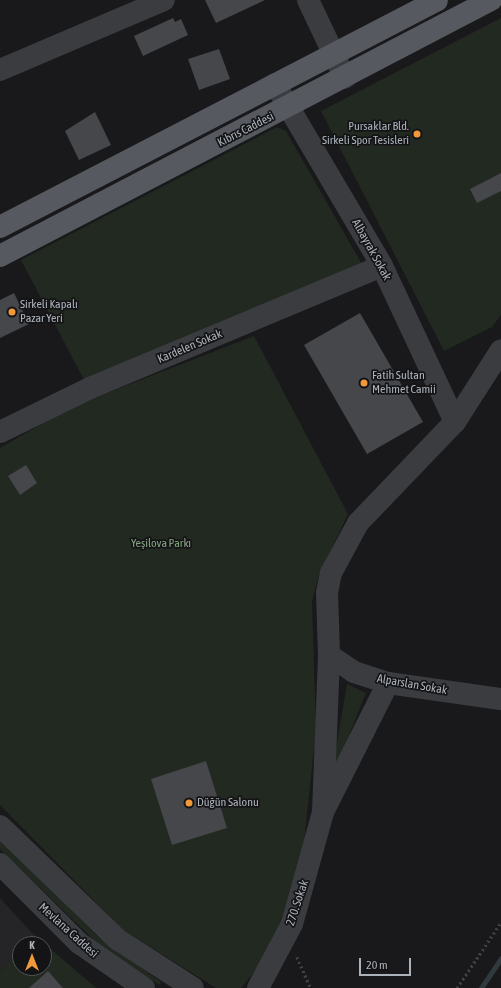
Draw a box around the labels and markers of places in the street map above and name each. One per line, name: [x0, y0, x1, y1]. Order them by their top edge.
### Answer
place label: Pursaklar Bld. Sirkeli Spor Tesisleri: [322, 120, 409, 148]
marker: Pursaklar Bld. Sirkeli Spor Tesisleri: [412, 129, 422, 139]
place label: Sirkeli Kapalı Pazar Yeri: [20, 298, 78, 326]
marker: Sirkeli Kapalı Pazar Yeri: [7, 307, 17, 317]
place label: Fatih Sultan Mehmet Camii: [372, 369, 436, 397]
marker: Fatih Sultan Mehmet Camii: [359, 378, 369, 388]
place label: Düğün Salonu: [197, 796, 259, 810]
marker: Düğün Salonu: [184, 798, 194, 808]

